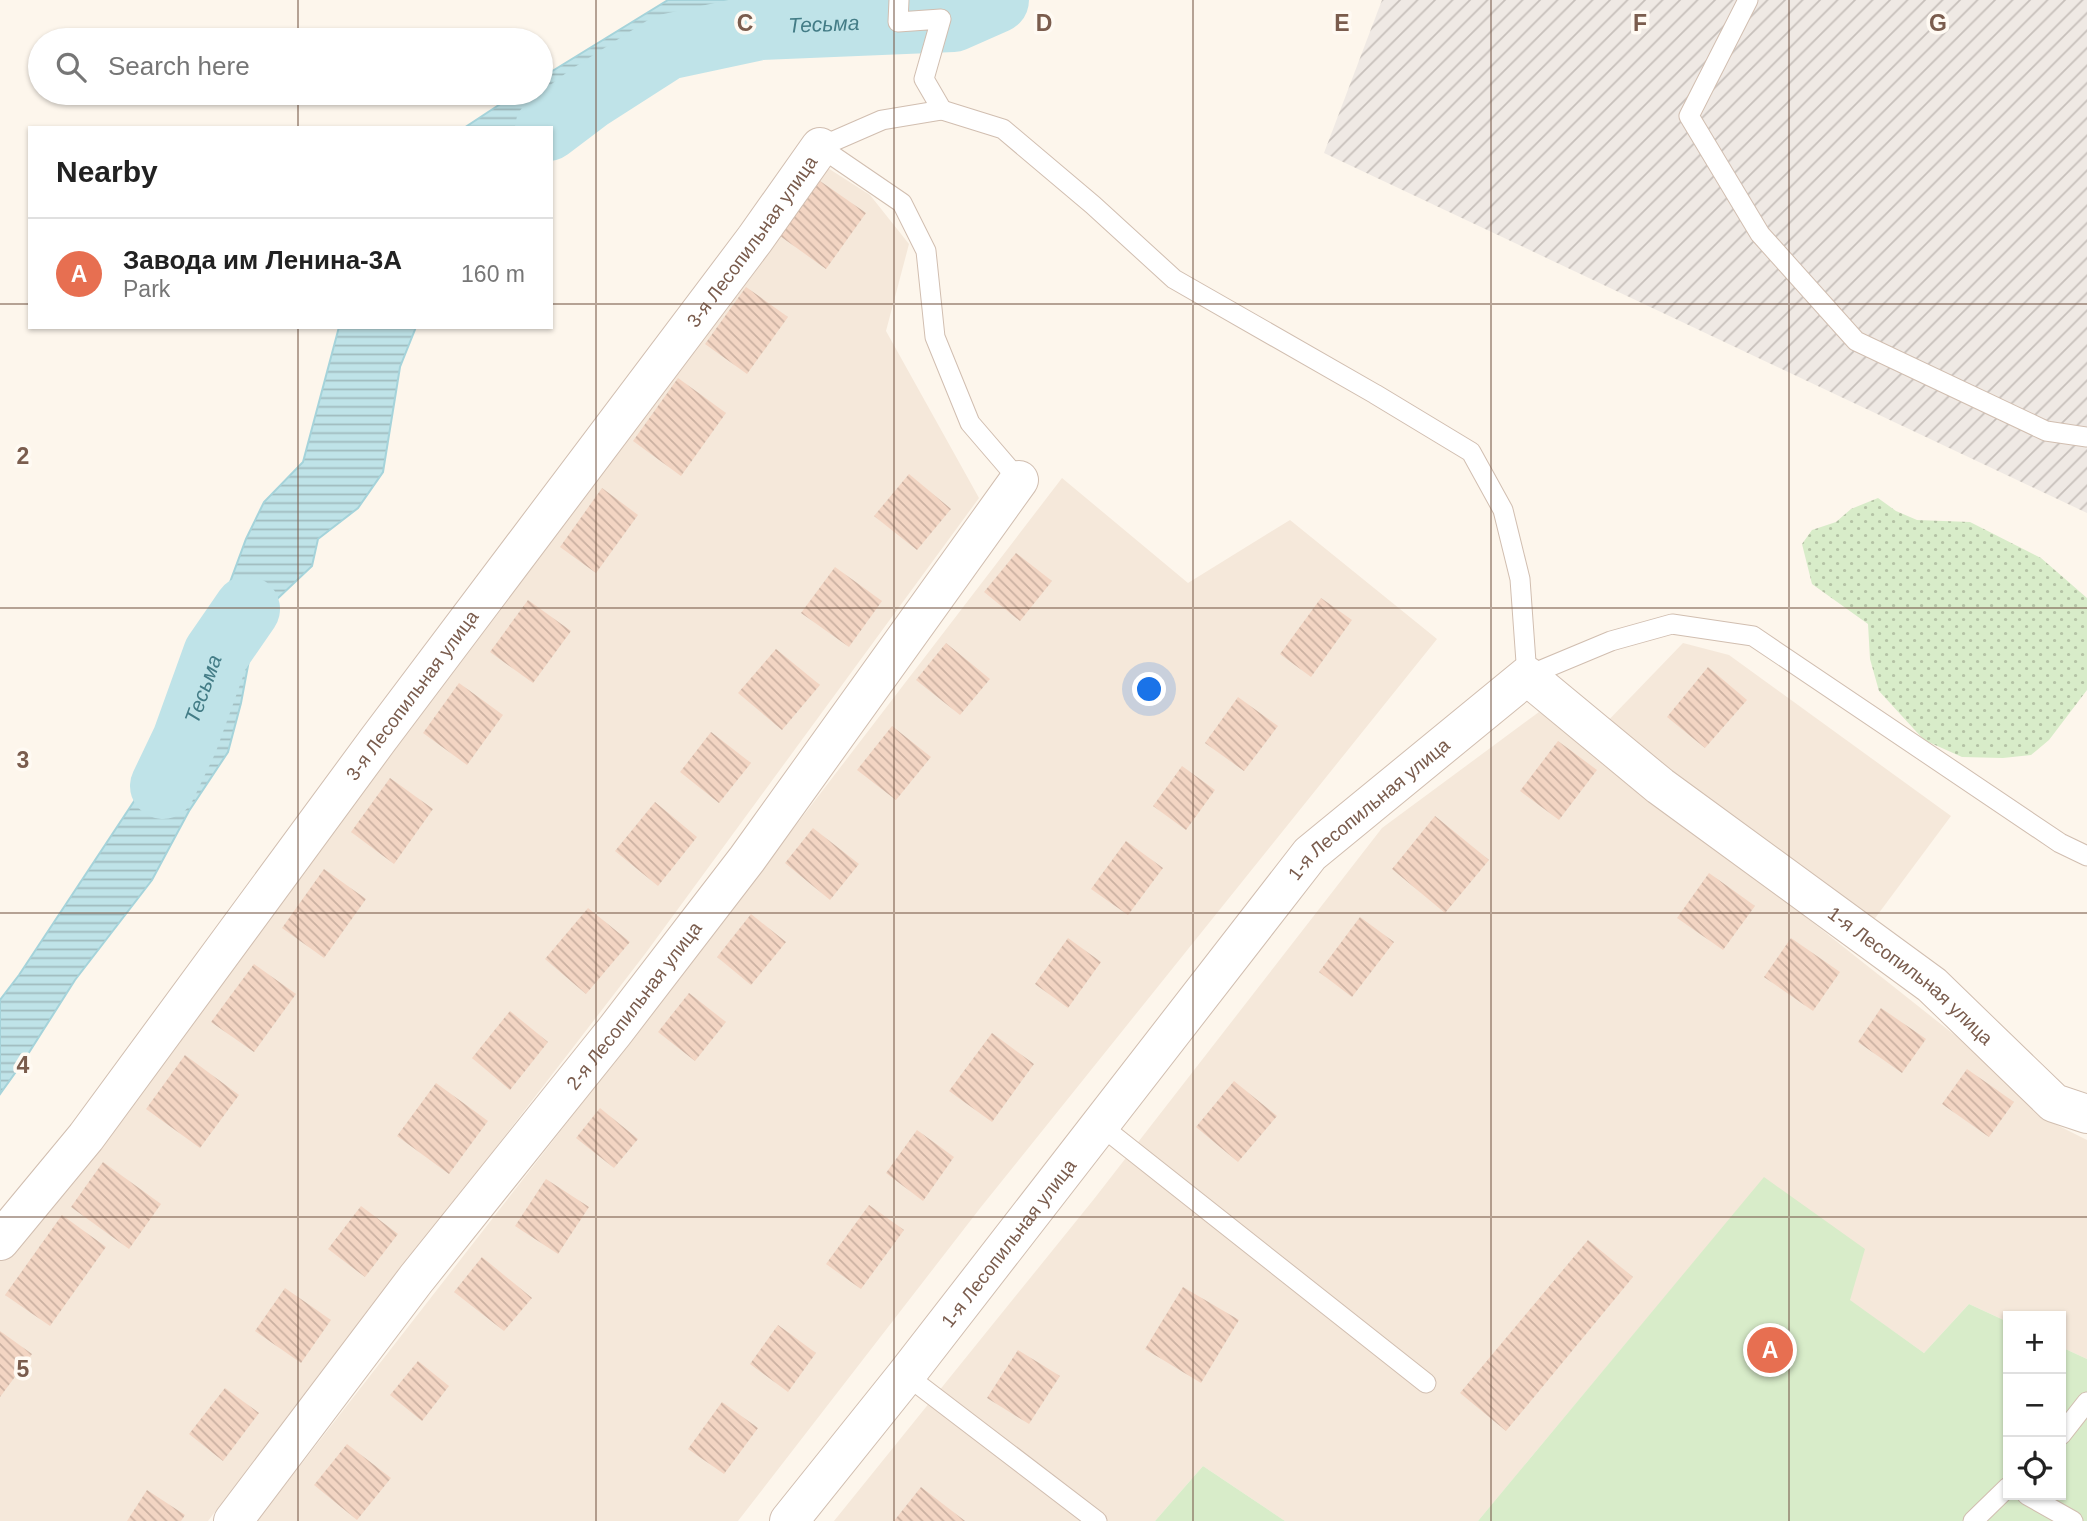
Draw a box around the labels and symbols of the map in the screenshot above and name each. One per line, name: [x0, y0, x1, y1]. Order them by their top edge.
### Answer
text: C: [737, 10, 753, 36]
text: D: [1036, 10, 1052, 36]
text: E: [1334, 10, 1350, 36]
text: F: [1633, 10, 1647, 36]
text: G: [1929, 10, 1947, 36]
water label: Тесьма: [788, 11, 860, 37]
street label: 3-я Лесопильная улица: [683, 152, 822, 331]
text: 2: [17, 443, 29, 469]
street label: 3-я Лесопильная улица: [342, 606, 483, 784]
water label: Тесьма: [180, 652, 226, 726]
your location: [1132, 672, 1166, 706]
street label: 1-я Лесопильная улица: [1284, 734, 1454, 884]
text: 3: [17, 747, 29, 773]
street label: 1-я Лесопильная улица: [1824, 903, 1997, 1049]
street label: 2-я Лесопильная улица: [562, 917, 706, 1094]
text: 4: [17, 1052, 30, 1078]
street label: 1-я Лесопильная улица: [937, 1155, 1081, 1332]
pin: A: [1747, 1324, 1793, 1376]
text: 5: [17, 1356, 30, 1382]

